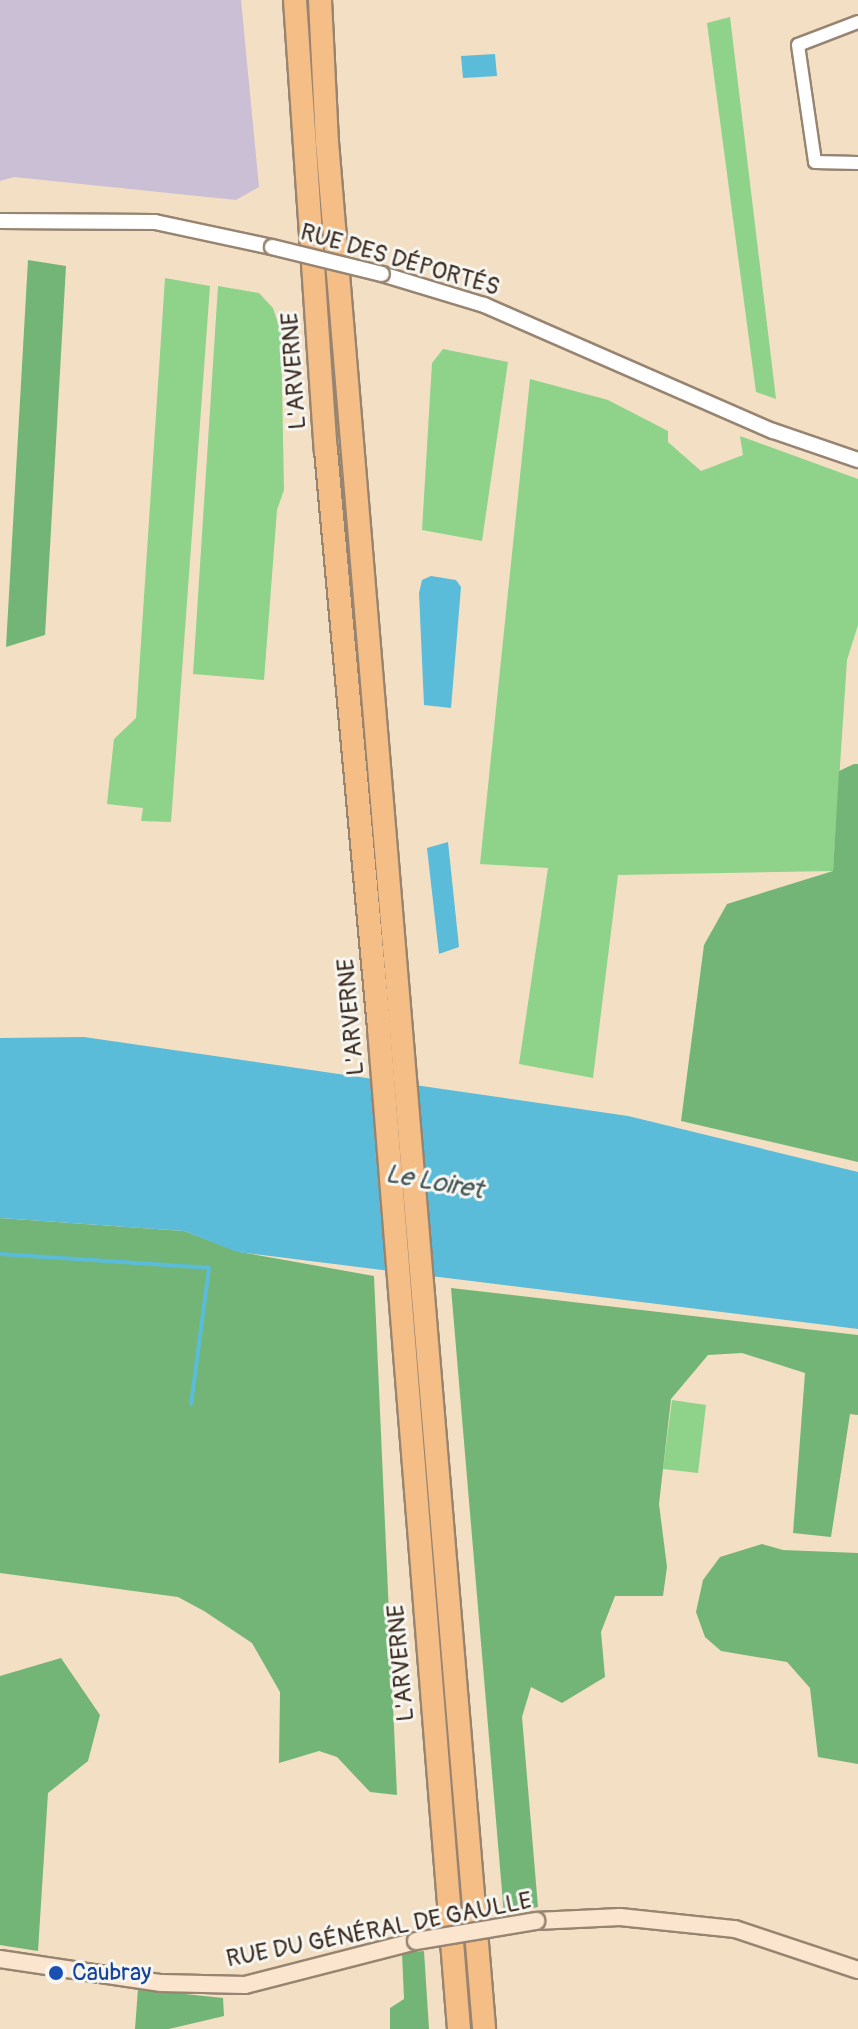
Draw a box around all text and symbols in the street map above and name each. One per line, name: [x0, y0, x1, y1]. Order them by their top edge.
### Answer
street label: RUE DES DÉPORTÉS: [297, 218, 503, 302]
street label: L'ARVERNE: [276, 312, 312, 430]
street label: L'ARVERNE: [332, 957, 370, 1077]
water label: Le Loiret: [383, 1159, 485, 1207]
street label: L'ARVERNE: [382, 1603, 420, 1723]
street label: RUE DU GÉNÉRAL DE GAULLE: [224, 1886, 534, 1974]
place label: Caubray: [72, 1959, 151, 1987]
marker: Caubray: [47, 1964, 65, 1982]

